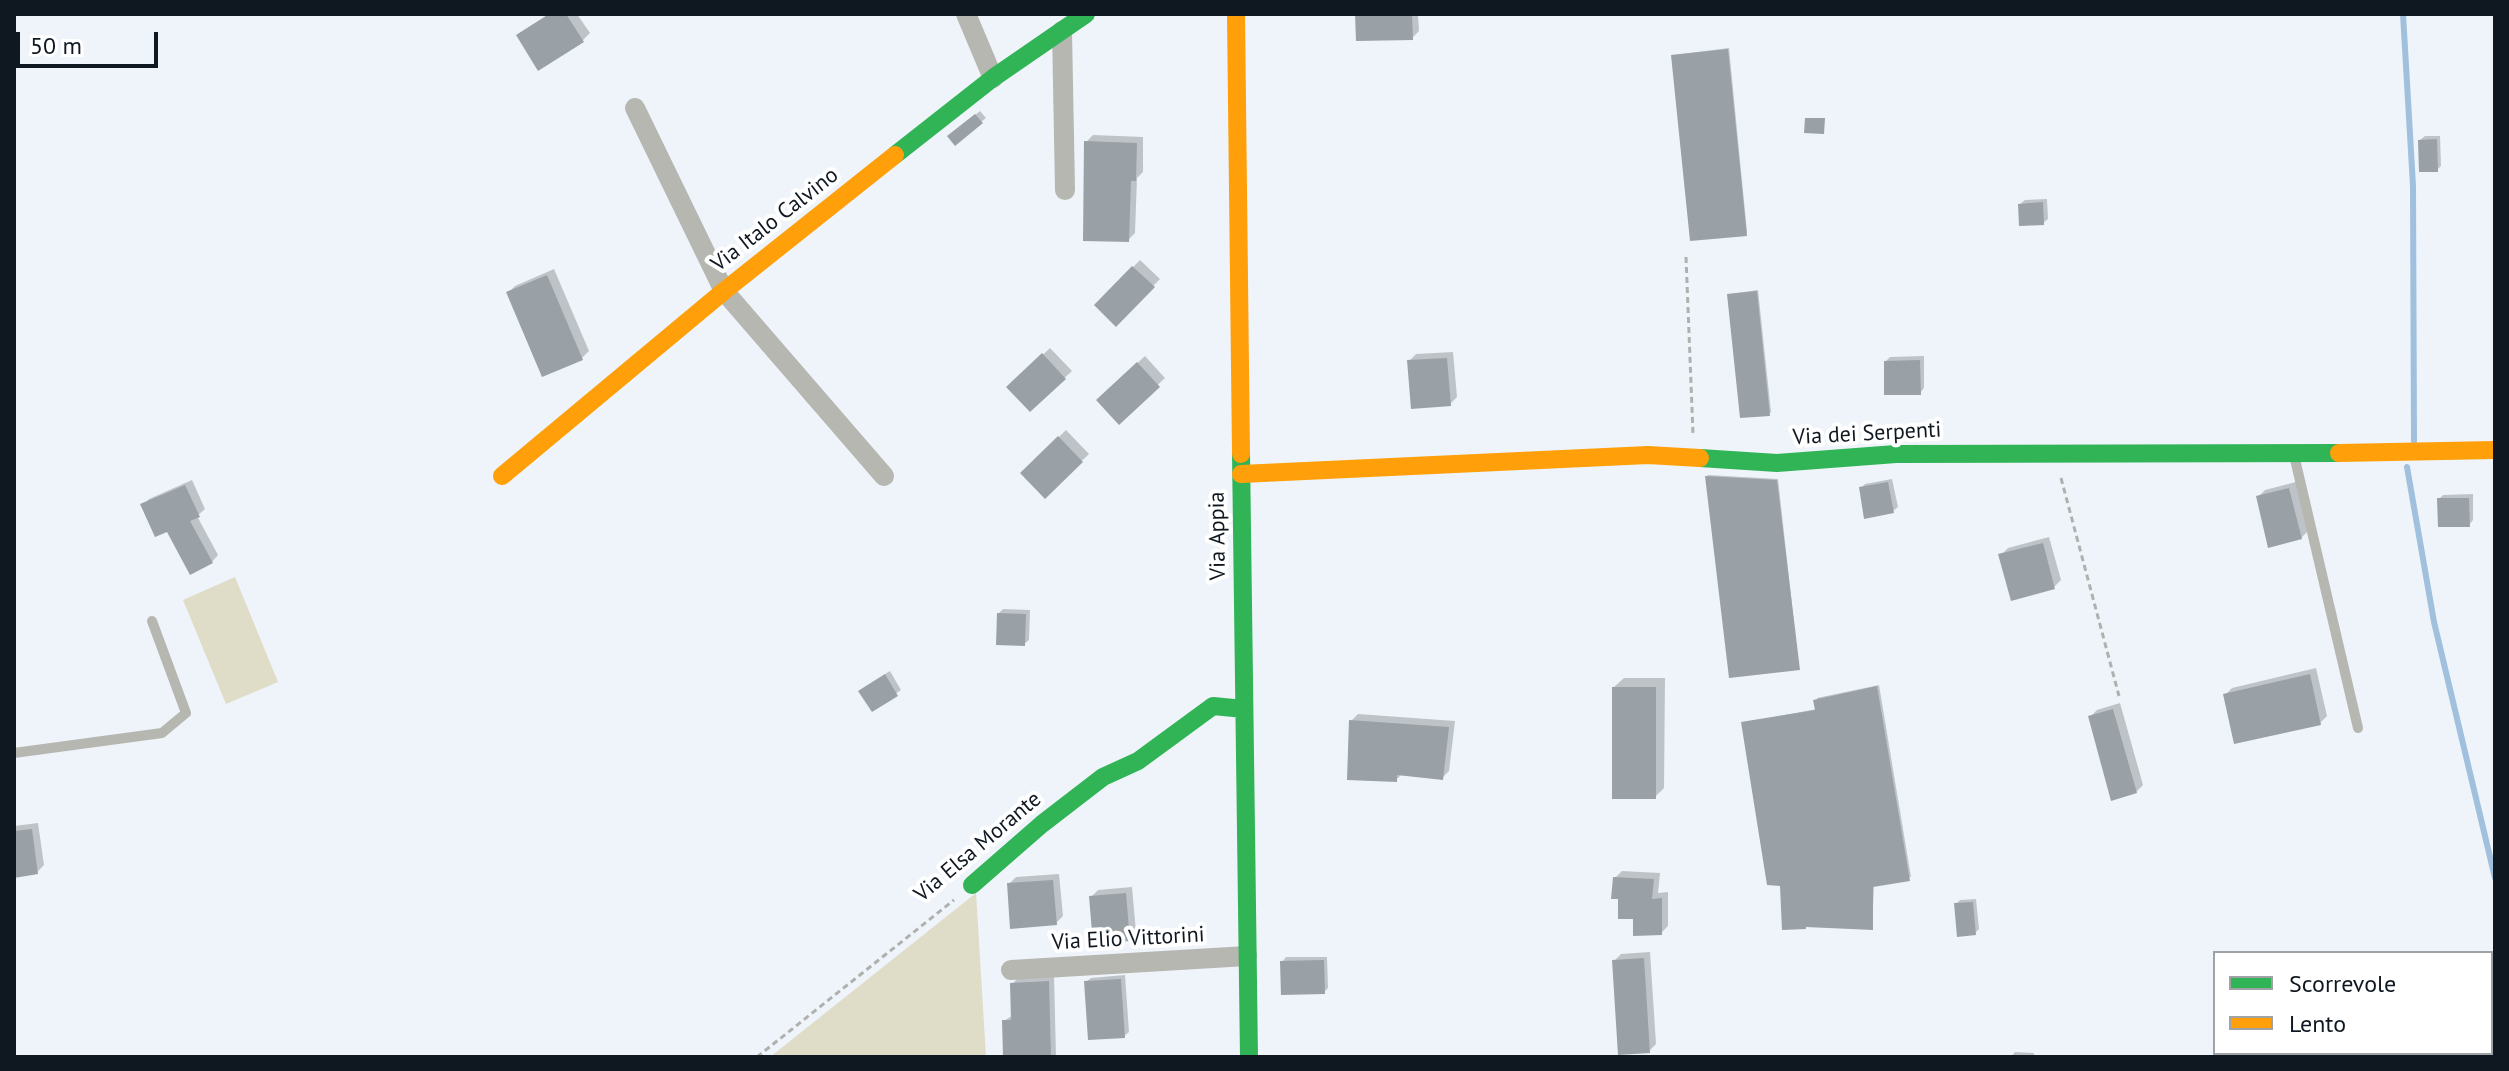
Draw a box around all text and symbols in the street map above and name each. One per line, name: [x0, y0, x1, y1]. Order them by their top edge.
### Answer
scale bar: [20, 16, 162, 66]
text: 50 m: [30, 30, 82, 61]
street label: Via Italo Calvino: [706, 162, 844, 278]
street label: Via dei Serpenti: [1792, 417, 1942, 451]
street label: Via Appia: [1204, 491, 1232, 581]
street label: Via Elsa Morante: [909, 786, 1047, 908]
street label: Via Elio Vittorini: [1051, 922, 1205, 956]
legend: [2213, 951, 2493, 1055]
text: Scorrevole: [2289, 968, 2396, 999]
text: Lento: [2289, 1008, 2346, 1039]

